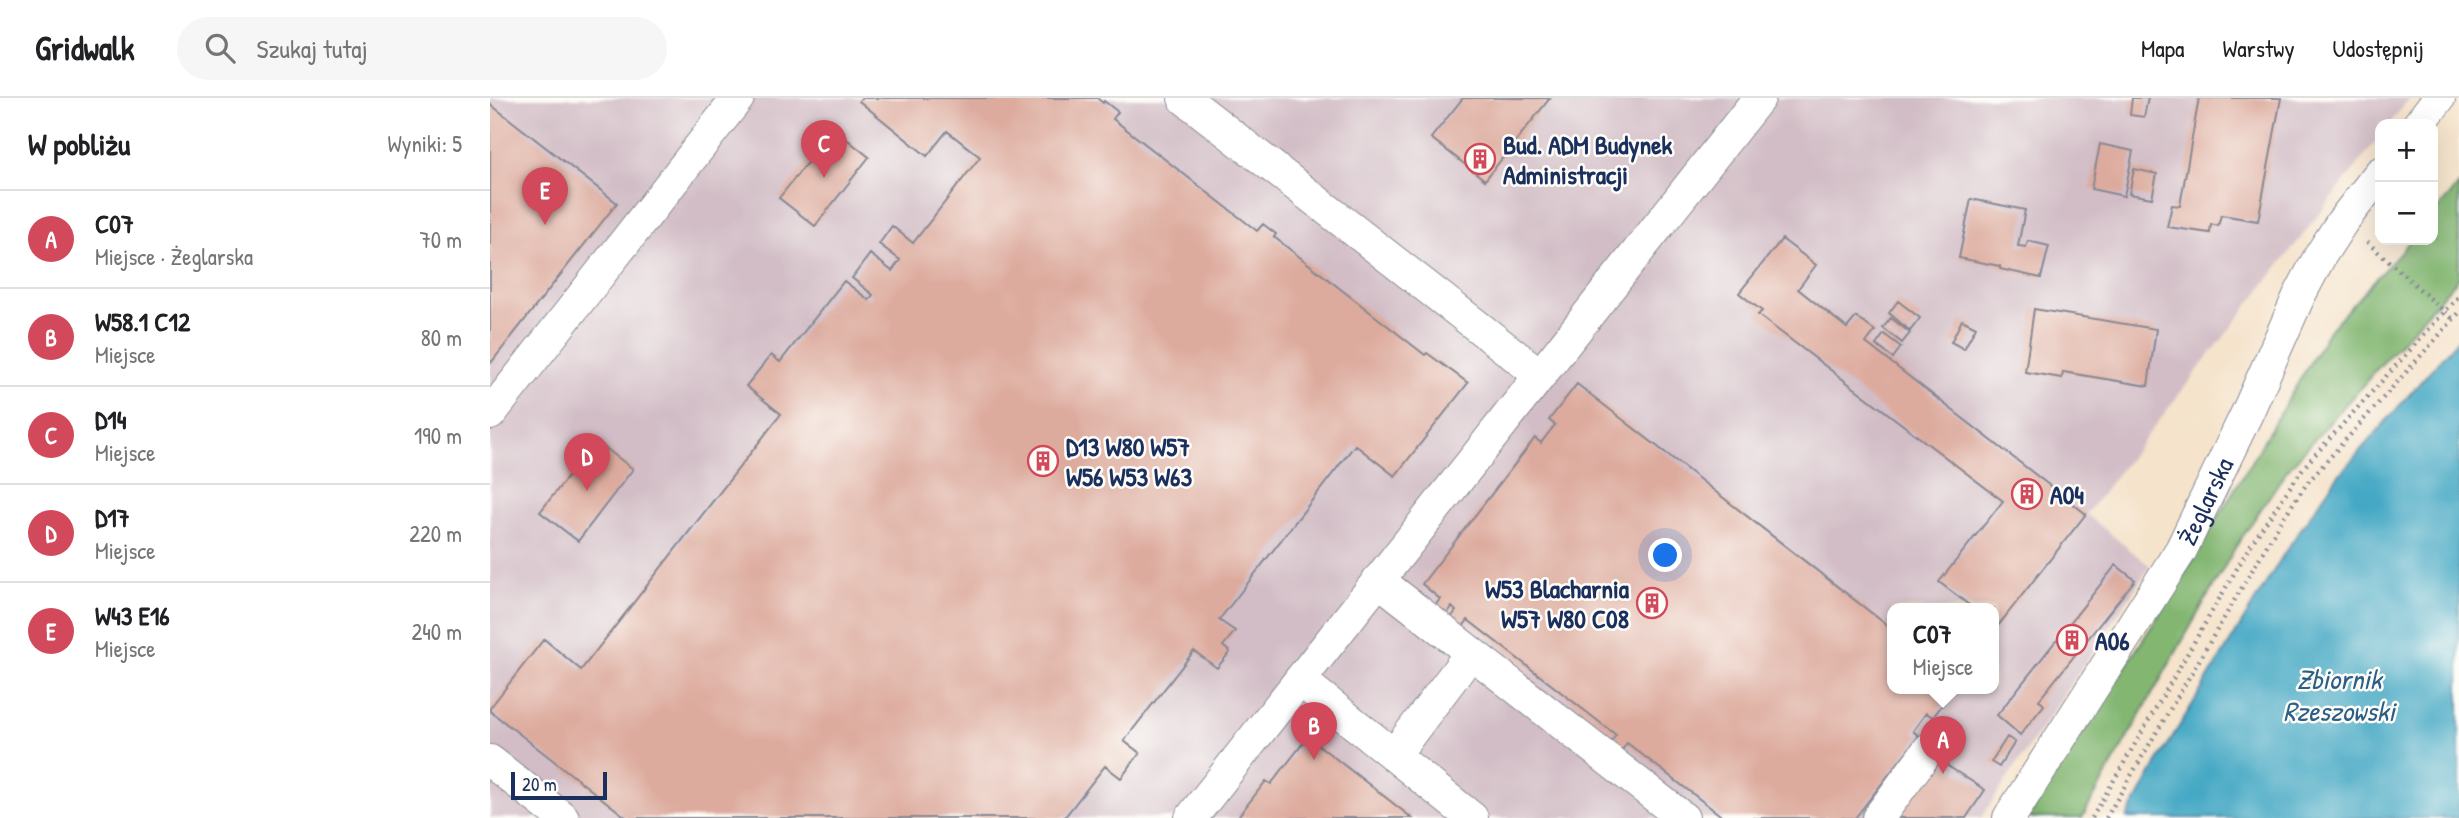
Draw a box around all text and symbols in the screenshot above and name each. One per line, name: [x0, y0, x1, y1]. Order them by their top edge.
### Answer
search box: [177, 17, 667, 80]
text: Gridwalk: [35, 26, 135, 70]
icon: search: [201, 29, 239, 67]
text: Szukaj tutaj: [257, 31, 368, 66]
text: Mapa: [2141, 32, 2184, 64]
text: Warstwy: [2222, 32, 2295, 64]
text: Udostępnij: [2333, 32, 2424, 64]
map controls: [2375, 119, 2438, 245]
button: +: [2375, 119, 2438, 182]
pin: C: [801, 120, 847, 178]
text: W pobliżu: [28, 124, 130, 164]
place label: Bud. ADM Budynek Administracji: [1503, 127, 1673, 192]
text: Wyniki: 5: [388, 128, 462, 159]
building icon: Bud. ADM Budynek Administracji: [1463, 142, 1497, 176]
pin: E: [522, 167, 568, 225]
button: −: [2375, 182, 2438, 245]
text: C07: [95, 206, 134, 241]
text: A: [45, 224, 57, 255]
text: 70 m: [419, 224, 462, 255]
text: Miejsce · Żeglarska: [95, 241, 253, 272]
text: W58.1 C12: [95, 304, 190, 339]
text: B: [45, 322, 57, 353]
text: 80 m: [421, 322, 462, 353]
text: Miejsce: [95, 339, 155, 370]
text: D14: [95, 402, 127, 437]
text: C: [45, 420, 57, 451]
text: 190 m: [414, 420, 462, 451]
place label: D13 W80 W57 W56 W53 W63: [1066, 429, 1192, 494]
pin: D: [564, 433, 610, 491]
text: Miejsce: [95, 437, 155, 468]
building icon: D13 W80 W57 W56 W53 W63: [1026, 444, 1060, 478]
street label: Żeglarska: [2169, 451, 2241, 550]
building icon: A04: [2010, 477, 2044, 511]
place label: A04: [2050, 477, 2084, 512]
text: D17: [95, 500, 130, 535]
text: D: [46, 518, 56, 549]
text: 220 m: [409, 518, 462, 549]
text: Miejsce: [95, 535, 155, 566]
your location: [1648, 538, 1682, 572]
place label: W53 Blacharnia W57 W80 C08: [1485, 571, 1630, 636]
building icon: W53 Blacharnia W57 W80 C08: [1635, 586, 1669, 620]
text: W43 E16: [95, 598, 170, 633]
popup: [1887, 603, 1999, 694]
text: E: [46, 616, 56, 647]
text: 240 m: [411, 616, 462, 647]
text: C07: [1913, 616, 1952, 651]
building icon: A06: [2055, 623, 2089, 657]
place label: A06: [2095, 623, 2130, 658]
text: Miejsce: [95, 633, 155, 664]
text: Miejsce: [1913, 651, 1973, 682]
water label: Zbiornik Rzeszowski: [2283, 660, 2397, 730]
pin: B: [1291, 702, 1337, 760]
pin: A: [1920, 716, 1966, 774]
scale bar: [511, 769, 607, 801]
text: 20 m: [522, 771, 557, 797]

